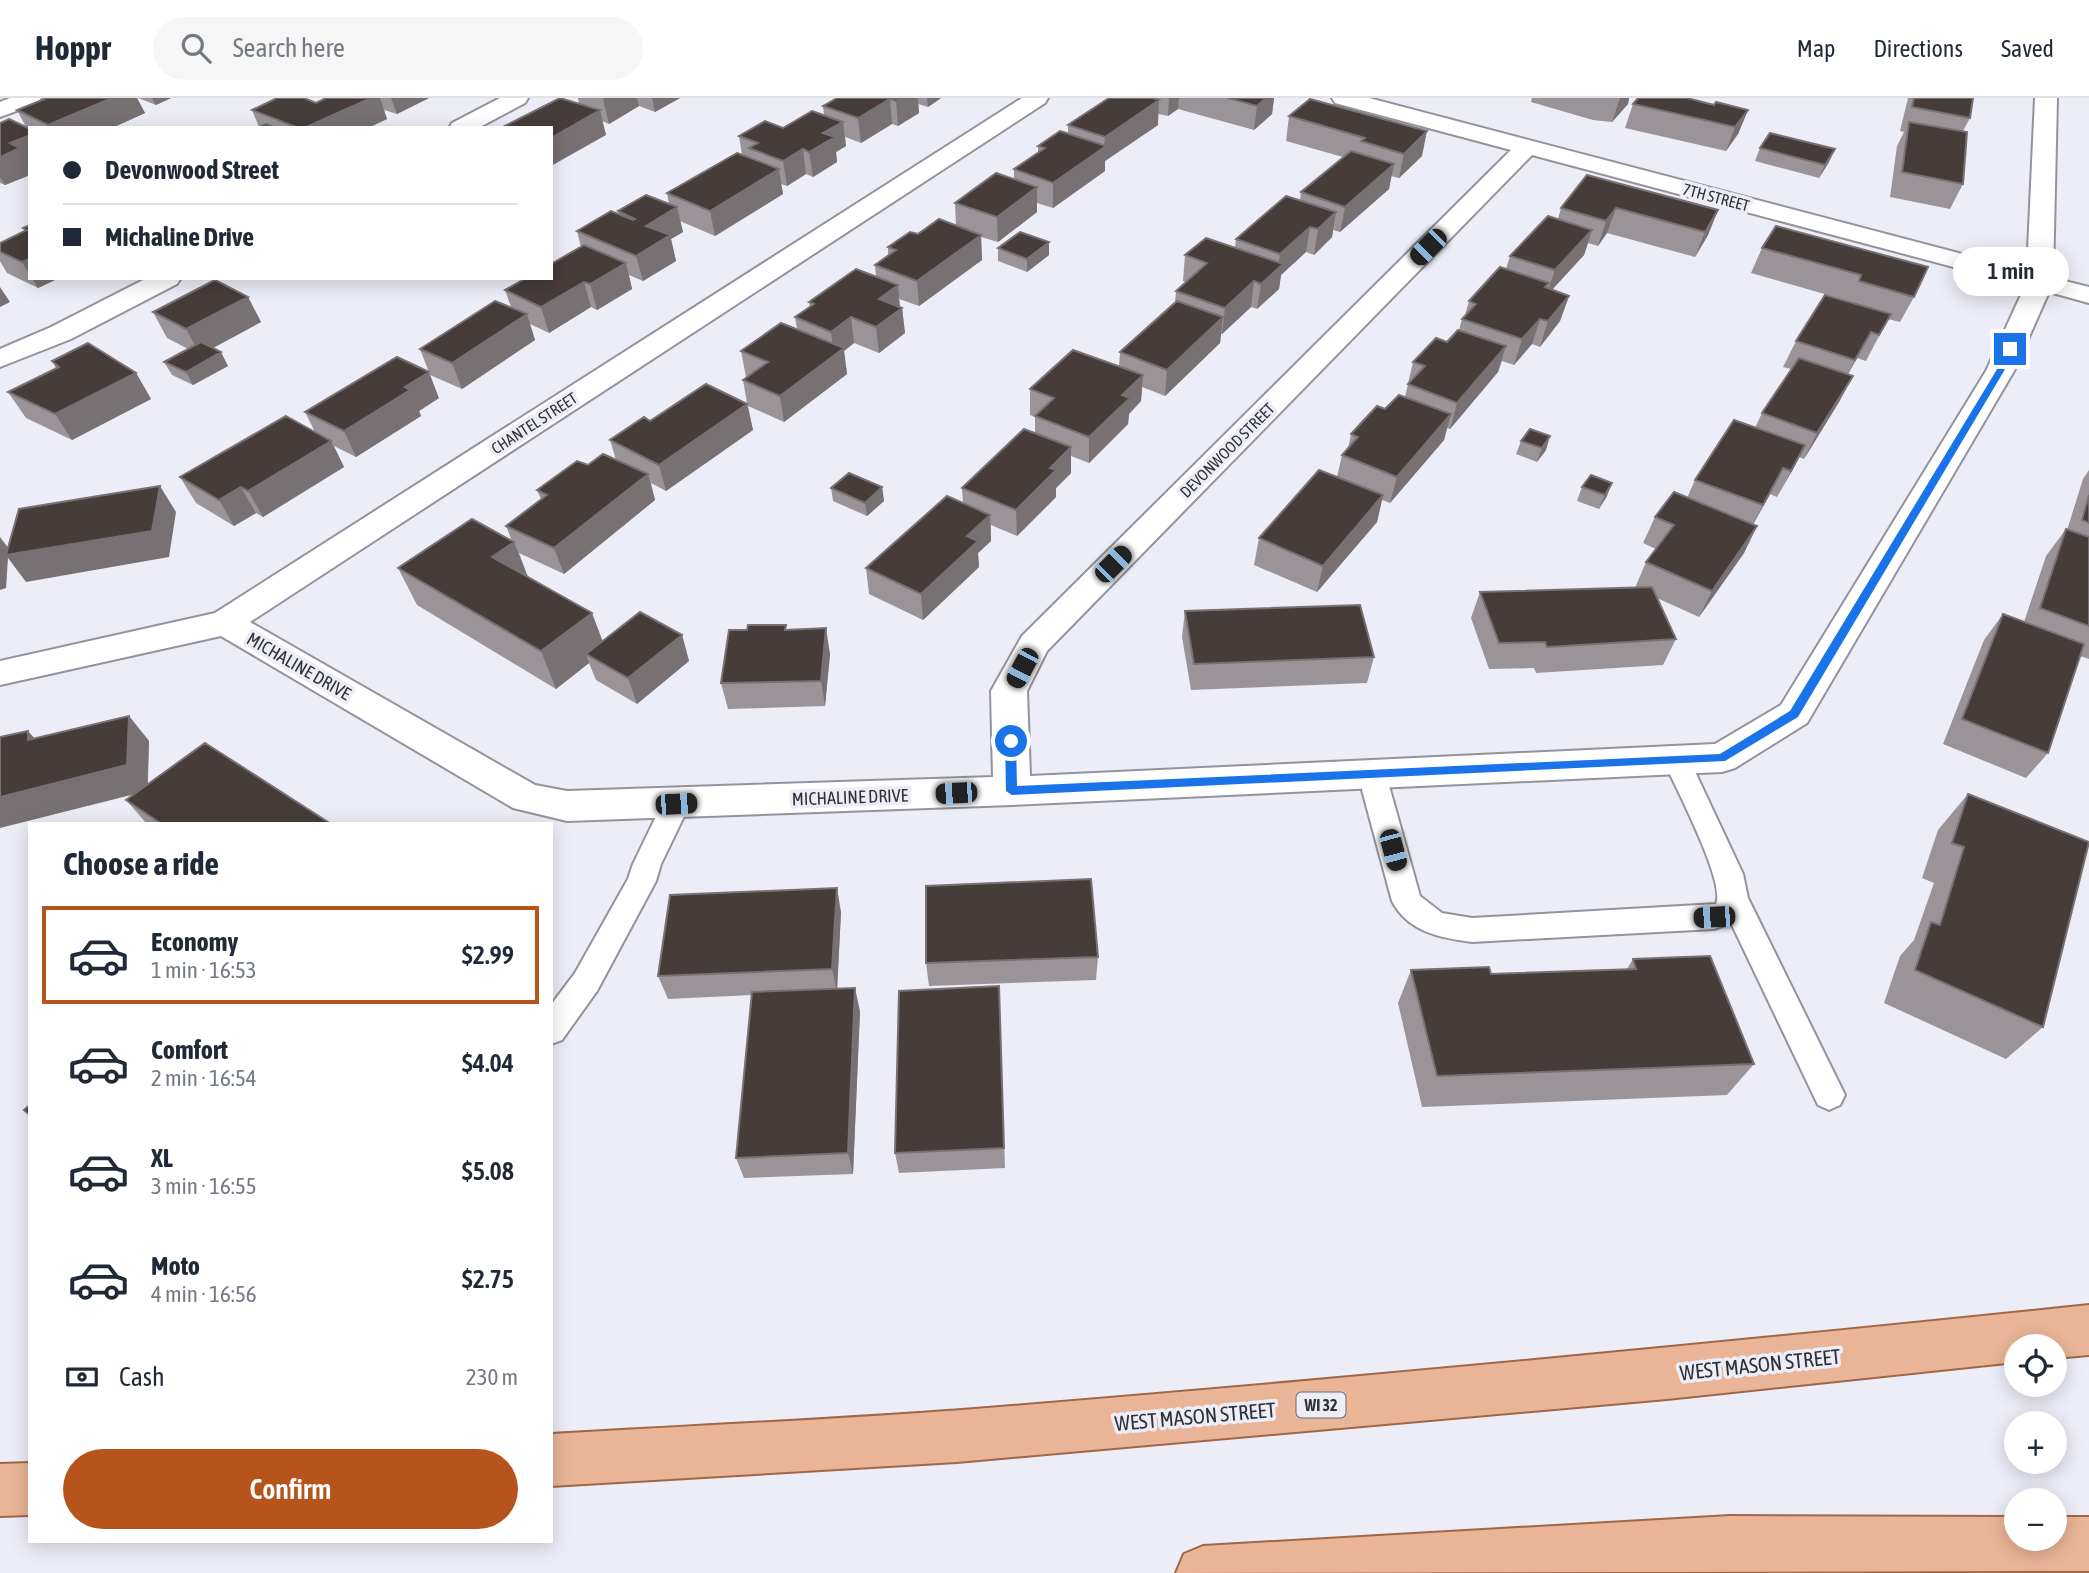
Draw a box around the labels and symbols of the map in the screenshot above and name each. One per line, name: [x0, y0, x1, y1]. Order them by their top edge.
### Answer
street label: 7TH STREET: [1681, 179, 1751, 215]
car: [1406, 225, 1451, 269]
callout: 1 min: [1952, 247, 2068, 296]
route end: [1994, 333, 2026, 365]
street label: CHANTEL STREET: [488, 389, 580, 457]
street label: DEVONWOOD STREET: [1176, 399, 1278, 501]
car: [1091, 542, 1136, 586]
street label: MICHALINE DRIVE: [243, 628, 355, 704]
car: [1003, 645, 1042, 691]
route start: [995, 725, 1027, 757]
car: [935, 781, 978, 805]
street label: MICHALINE DRIVE: [791, 784, 909, 810]
car: [655, 792, 698, 816]
car: [1378, 827, 1409, 873]
car: [1693, 905, 1736, 929]
street label: WEST MASON STREET: [1678, 1344, 1842, 1384]
road number: WI 32: [1296, 1392, 1346, 1418]
street label: WEST MASON STREET: [1114, 1397, 1276, 1435]

